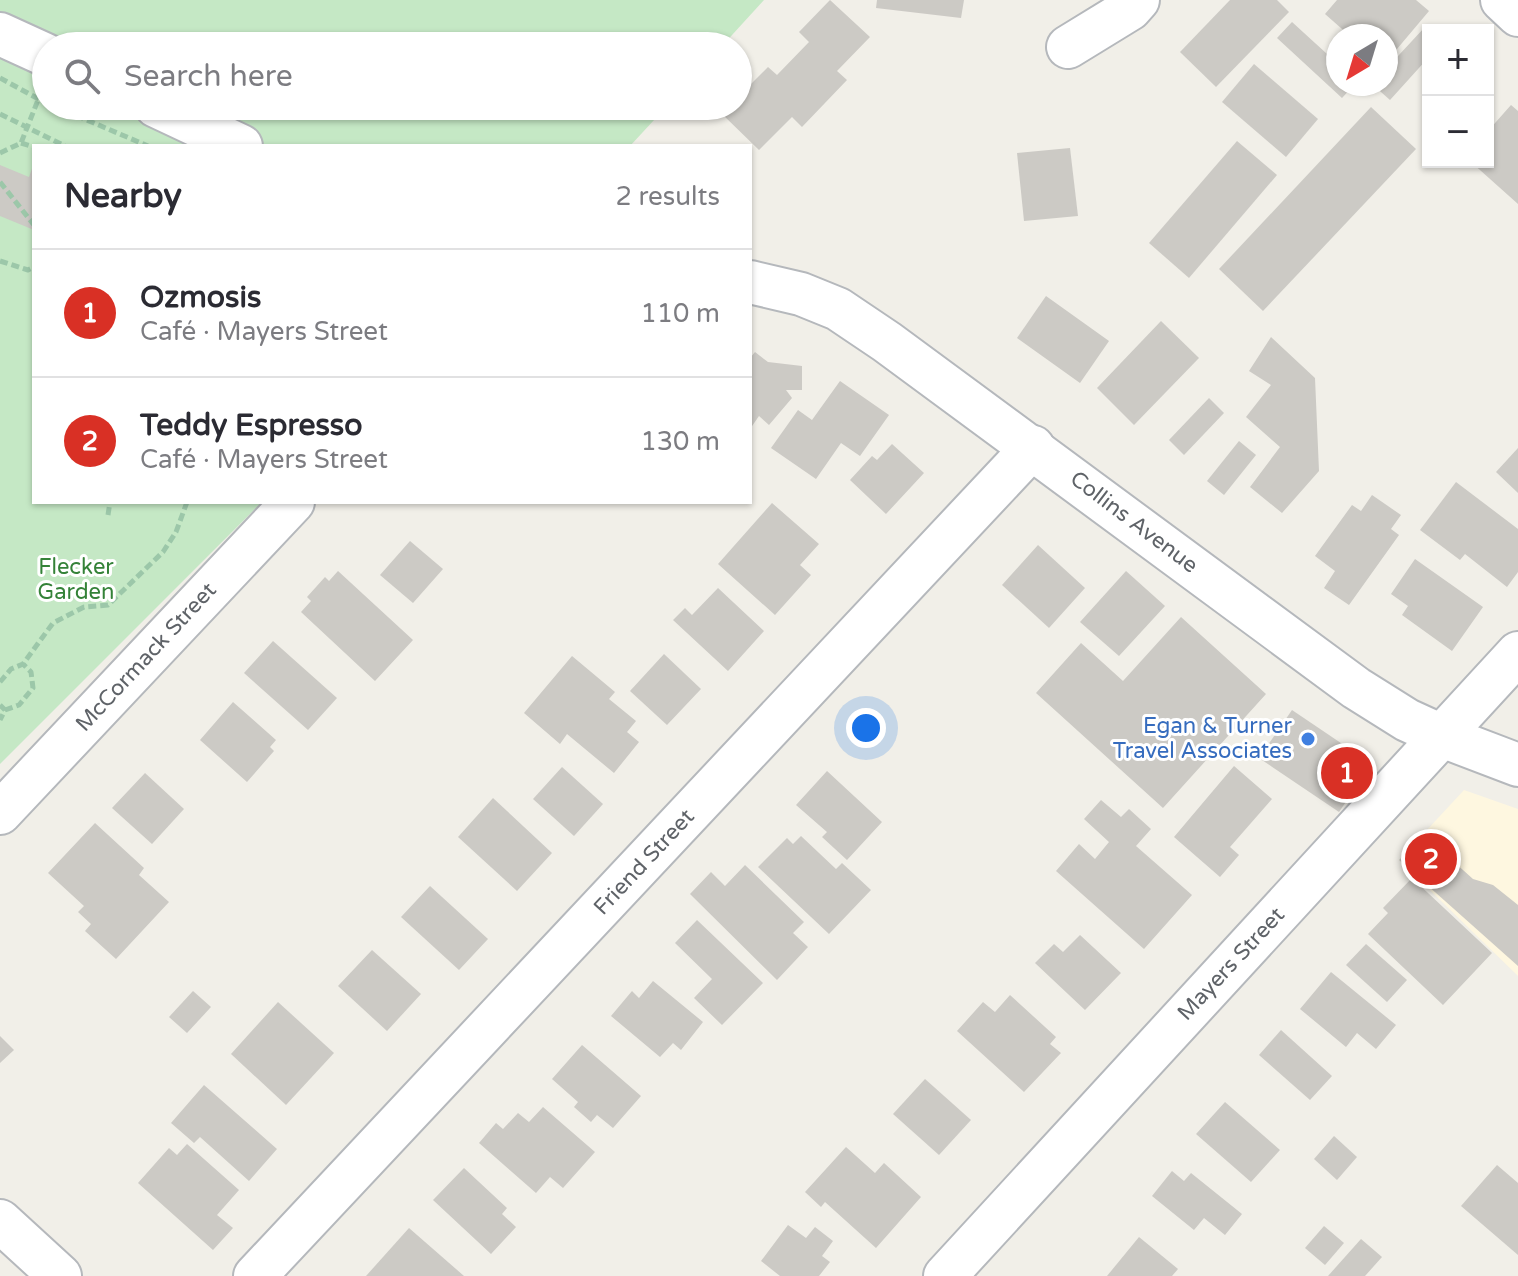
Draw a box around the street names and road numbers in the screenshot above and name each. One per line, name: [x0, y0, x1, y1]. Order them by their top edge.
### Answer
street label: Collins Avenue: [1065, 466, 1203, 578]
street label: McCormack Street: [70, 577, 222, 737]
street label: Friend Street: [588, 804, 700, 920]
street label: Mayers Street: [1172, 902, 1290, 1026]

